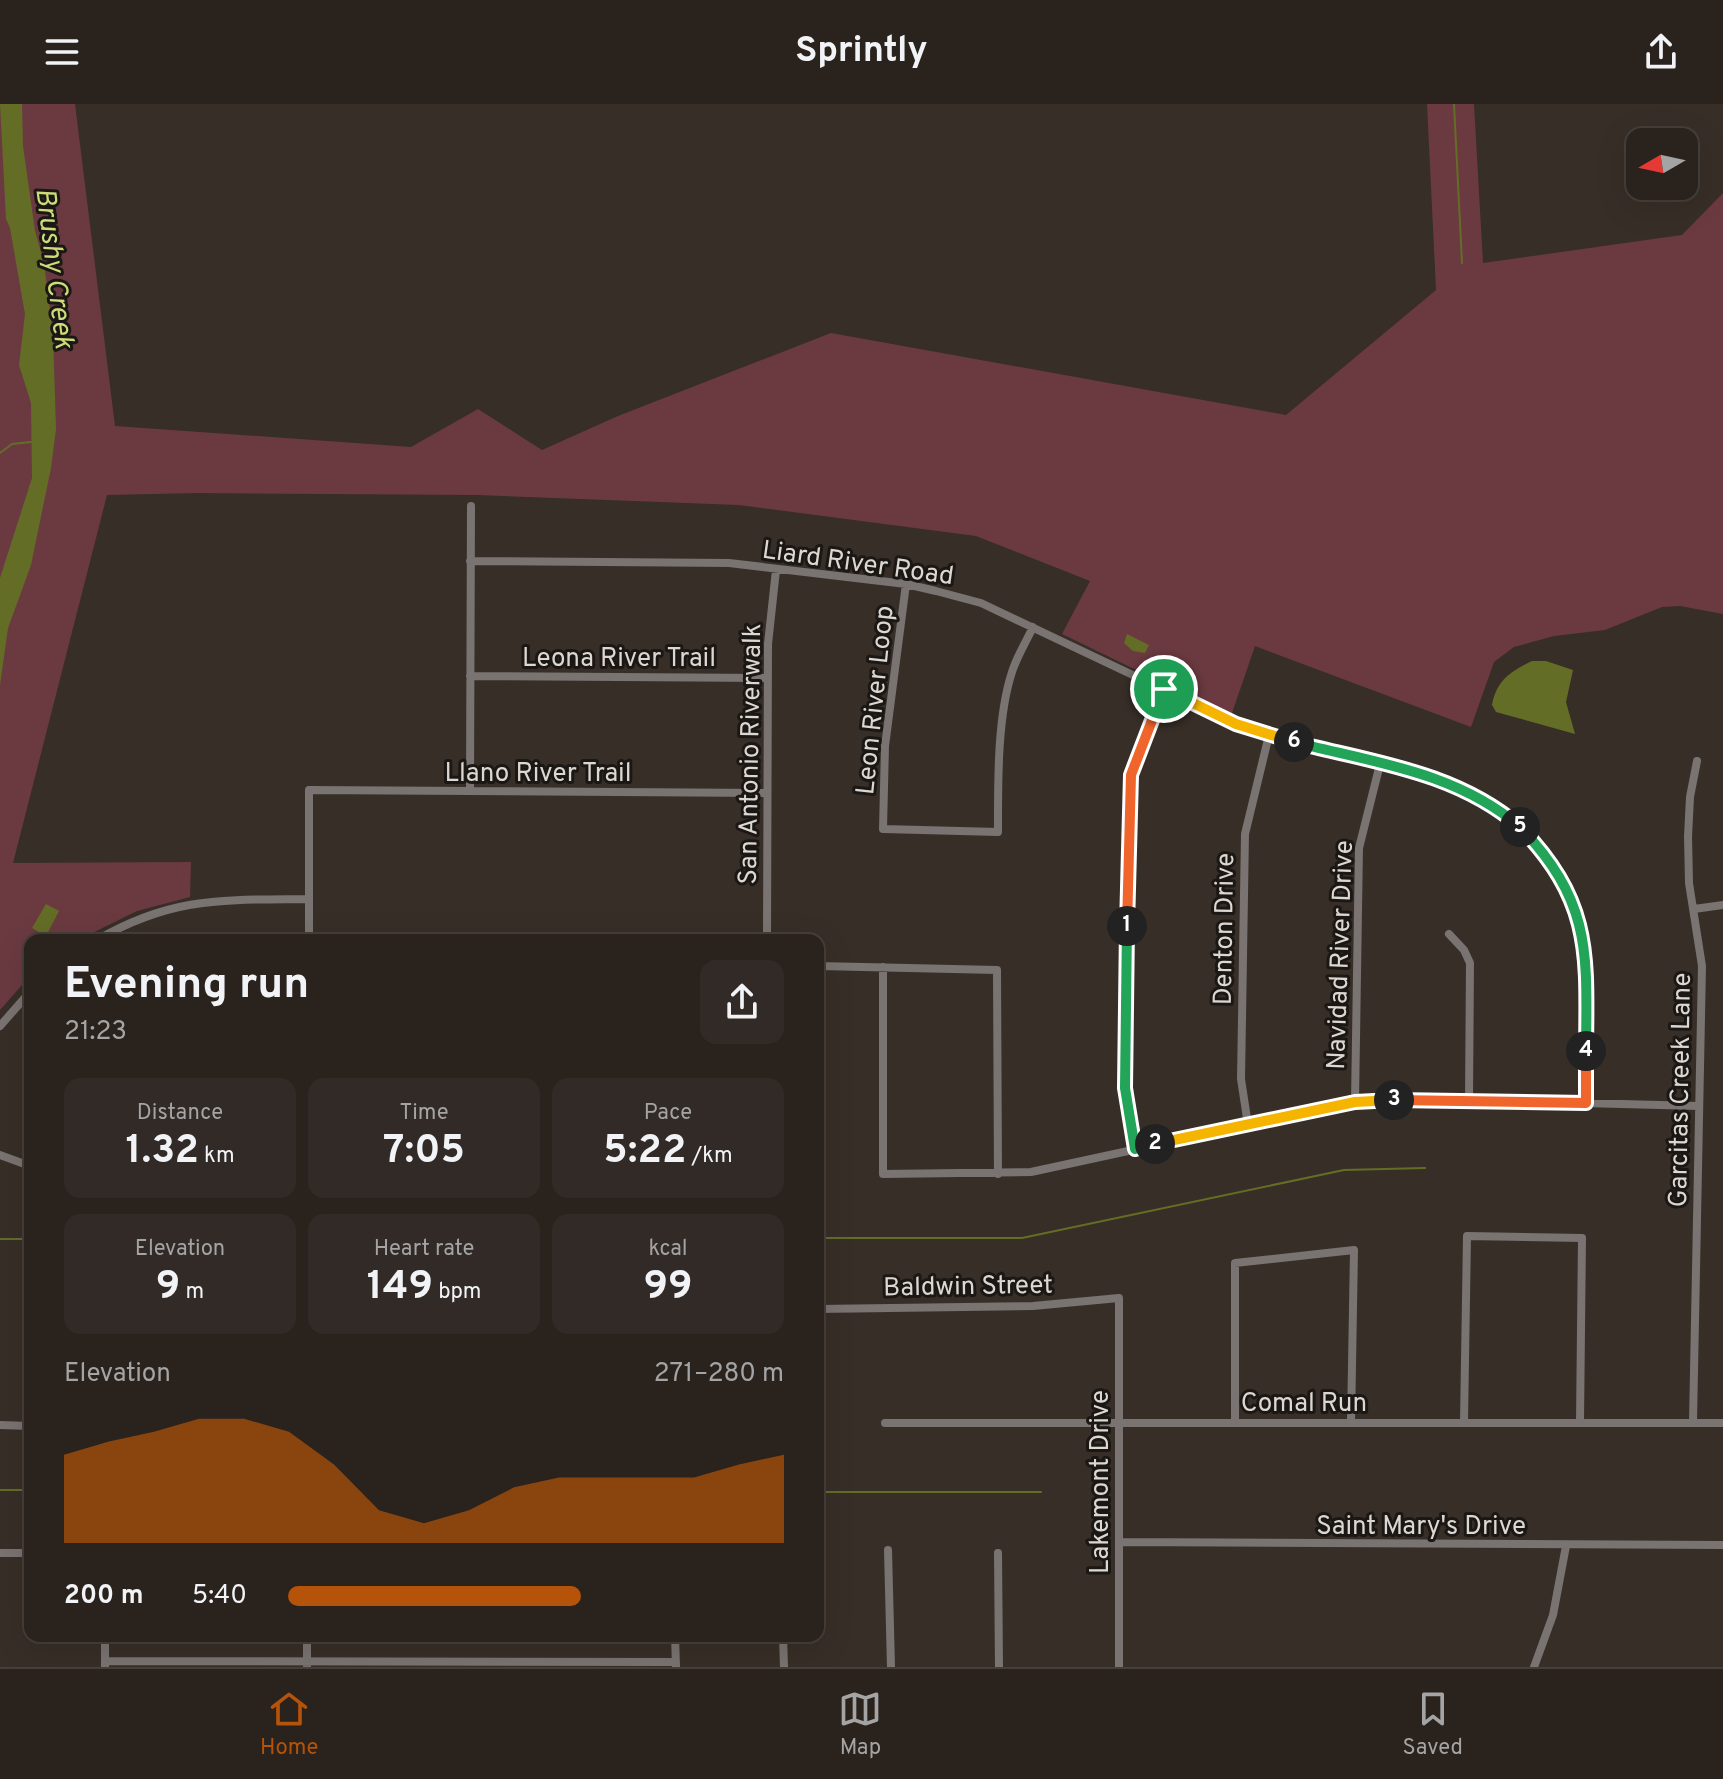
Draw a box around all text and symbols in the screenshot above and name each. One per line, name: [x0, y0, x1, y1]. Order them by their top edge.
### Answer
text: Sprintly: [795, 29, 928, 75]
icon: menu: [40, 30, 84, 74]
icon: share: [1639, 30, 1683, 74]
north arrow: [1626, 128, 1698, 200]
map controls: [1626, 128, 1698, 200]
water label: Brushy Creek: [25, 186, 81, 352]
street label: Liard River Road: [760, 535, 956, 594]
street label: Leon River Loop: [850, 604, 903, 797]
street label: San Antonio Riverwalk: [733, 623, 770, 885]
street label: Leona River Trail: [522, 643, 716, 676]
pin: [1130, 655, 1198, 723]
icon: arrive: [1142, 667, 1186, 711]
pin: 6: [1274, 722, 1314, 762]
text: 6: [1287, 728, 1301, 755]
street label: Llano River Trail: [444, 758, 632, 791]
pin: 5: [1500, 807, 1540, 847]
text: 5: [1513, 813, 1527, 840]
street label: Navidad River Drive: [1321, 840, 1362, 1070]
street label: Denton Drive: [1208, 853, 1243, 1005]
pin: 1: [1107, 906, 1147, 946]
text: 1: [1123, 912, 1131, 939]
text: Evening run: [64, 958, 309, 1014]
button: share: [700, 960, 784, 1044]
street label: Garcitas Creek Lane: [1663, 972, 1700, 1208]
text: 21:23: [64, 1016, 127, 1049]
pin: 4: [1566, 1031, 1606, 1071]
text: 4: [1579, 1037, 1593, 1064]
pin: 3: [1374, 1080, 1414, 1120]
text: 3: [1387, 1086, 1401, 1113]
text: Distance: [137, 1100, 223, 1127]
text: Time: [399, 1100, 449, 1127]
text: Pace: [644, 1100, 692, 1127]
pin: 2: [1135, 1124, 1175, 1164]
text: 1.32: [125, 1127, 199, 1177]
text: 7:05: [383, 1127, 465, 1177]
text: 5:22: [603, 1127, 686, 1177]
text: 2: [1148, 1130, 1162, 1157]
text: km: [199, 1143, 235, 1170]
text: /km: [686, 1143, 733, 1170]
text: Elevation: [135, 1236, 225, 1263]
text: Heart rate: [374, 1236, 474, 1263]
text: kcal: [648, 1236, 688, 1263]
text: 9: [156, 1263, 180, 1313]
text: 149: [367, 1263, 433, 1313]
text: 99: [643, 1263, 693, 1313]
street label: Baldwin Street: [883, 1270, 1053, 1305]
text: m: [180, 1279, 204, 1306]
text: bpm: [433, 1279, 481, 1306]
text: Elevation: [64, 1358, 171, 1391]
text: 271–280 m: [654, 1358, 784, 1391]
street label: Comal Run: [1241, 1388, 1367, 1421]
street label: Lakemont Drive: [1085, 1390, 1118, 1574]
street label: Saint Mary's Drive: [1316, 1511, 1526, 1544]
text: 200 m: [64, 1580, 143, 1613]
text: 5:40: [192, 1580, 247, 1613]
tab: Home: [260, 1687, 318, 1762]
tab: Map: [838, 1687, 882, 1762]
tab: Saved: [1403, 1687, 1463, 1762]

